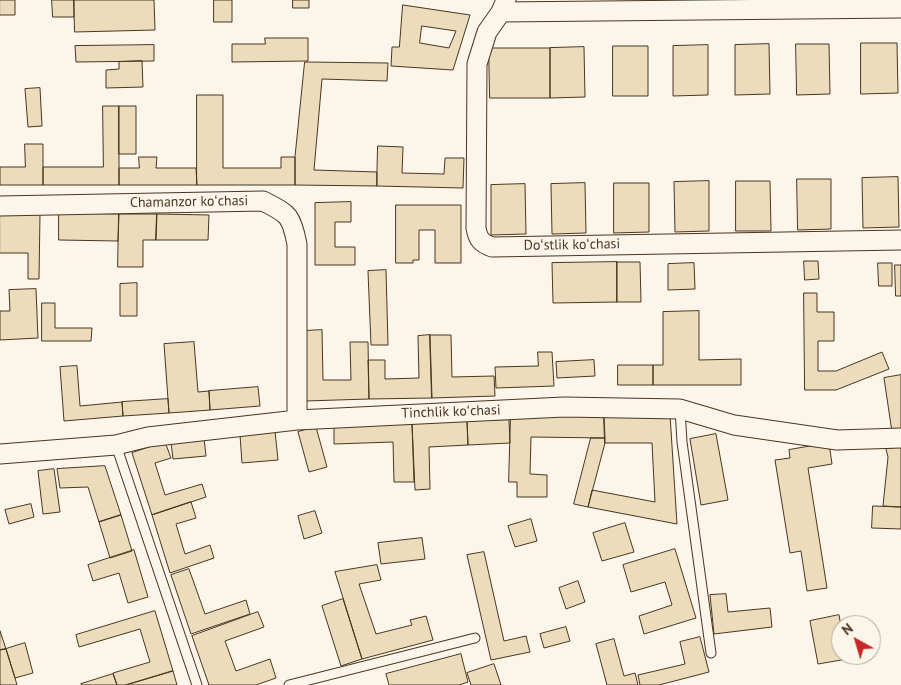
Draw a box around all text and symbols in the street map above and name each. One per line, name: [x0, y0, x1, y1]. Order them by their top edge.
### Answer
street label: Chamanzor koʻchasi: [130, 193, 248, 211]
street label: Doʻstlik koʻchasi: [524, 236, 620, 254]
street label: Tinchlik koʻchasi: [401, 402, 501, 422]
north arrow: [831, 615, 881, 665]
text: N: [838, 619, 856, 639]

